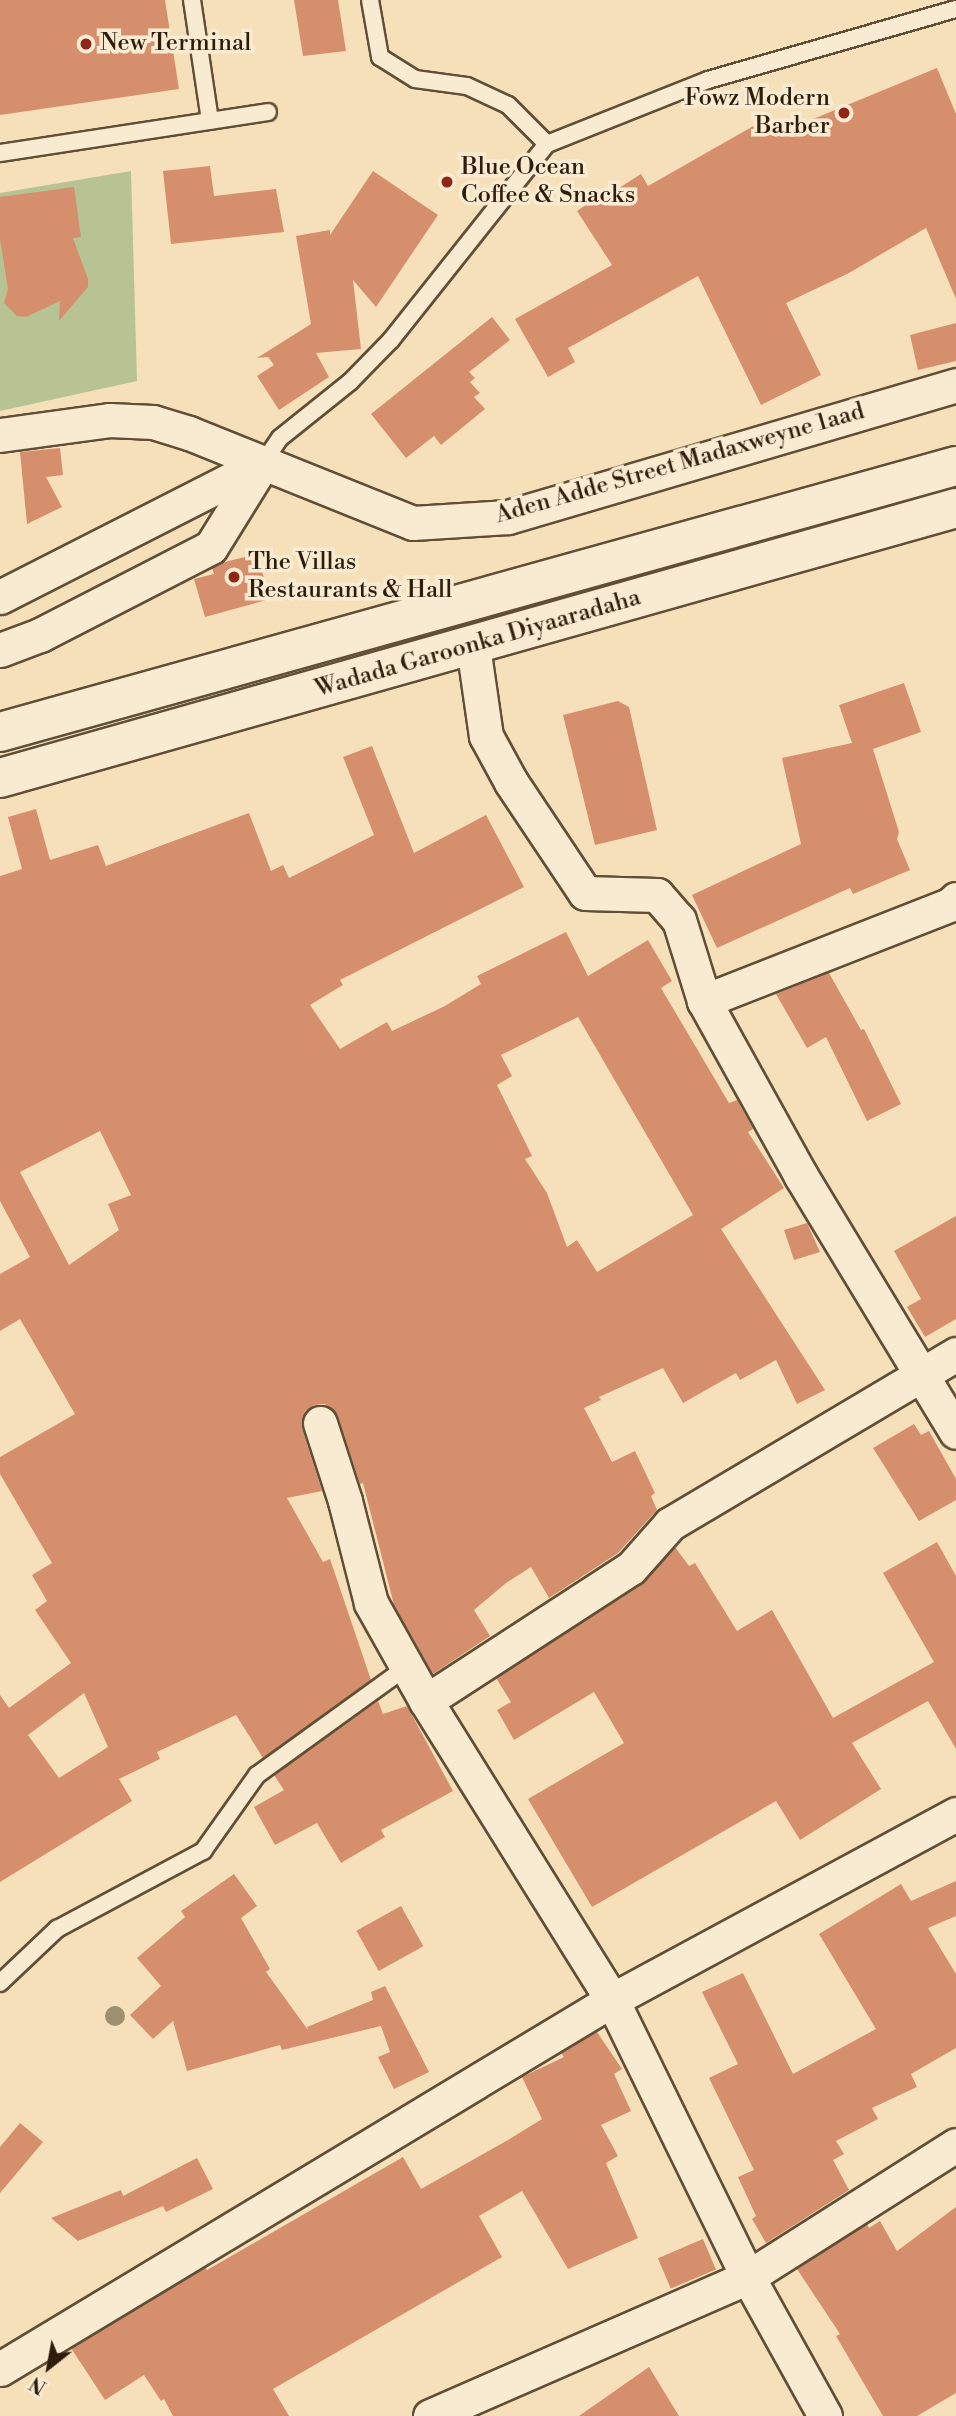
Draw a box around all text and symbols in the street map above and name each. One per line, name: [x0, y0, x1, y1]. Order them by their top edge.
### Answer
place label: New Terminal: [100, 30, 251, 58]
marker: New Terminal: [78, 36, 94, 52]
place label: Fowz Modern Barber: [684, 85, 830, 141]
marker: Fowz Modern Barber: [836, 105, 852, 121]
place label: Blue Ocean Coffee & Snacks: [461, 154, 635, 210]
marker: Blue Ocean Coffee & Snacks: [439, 174, 455, 190]
street label: Aden Adde Street Madaxweyne 1aad: [492, 397, 868, 531]
place label: The Villas Restaurants & Hall: [248, 549, 452, 605]
marker: The Villas Restaurants & Hall: [226, 569, 242, 585]
street label: Wadada Garoonka Diyaaradaha: [312, 584, 644, 704]
north arrow: [14, 2332, 84, 2402]
text: N: [26, 2371, 51, 2399]

